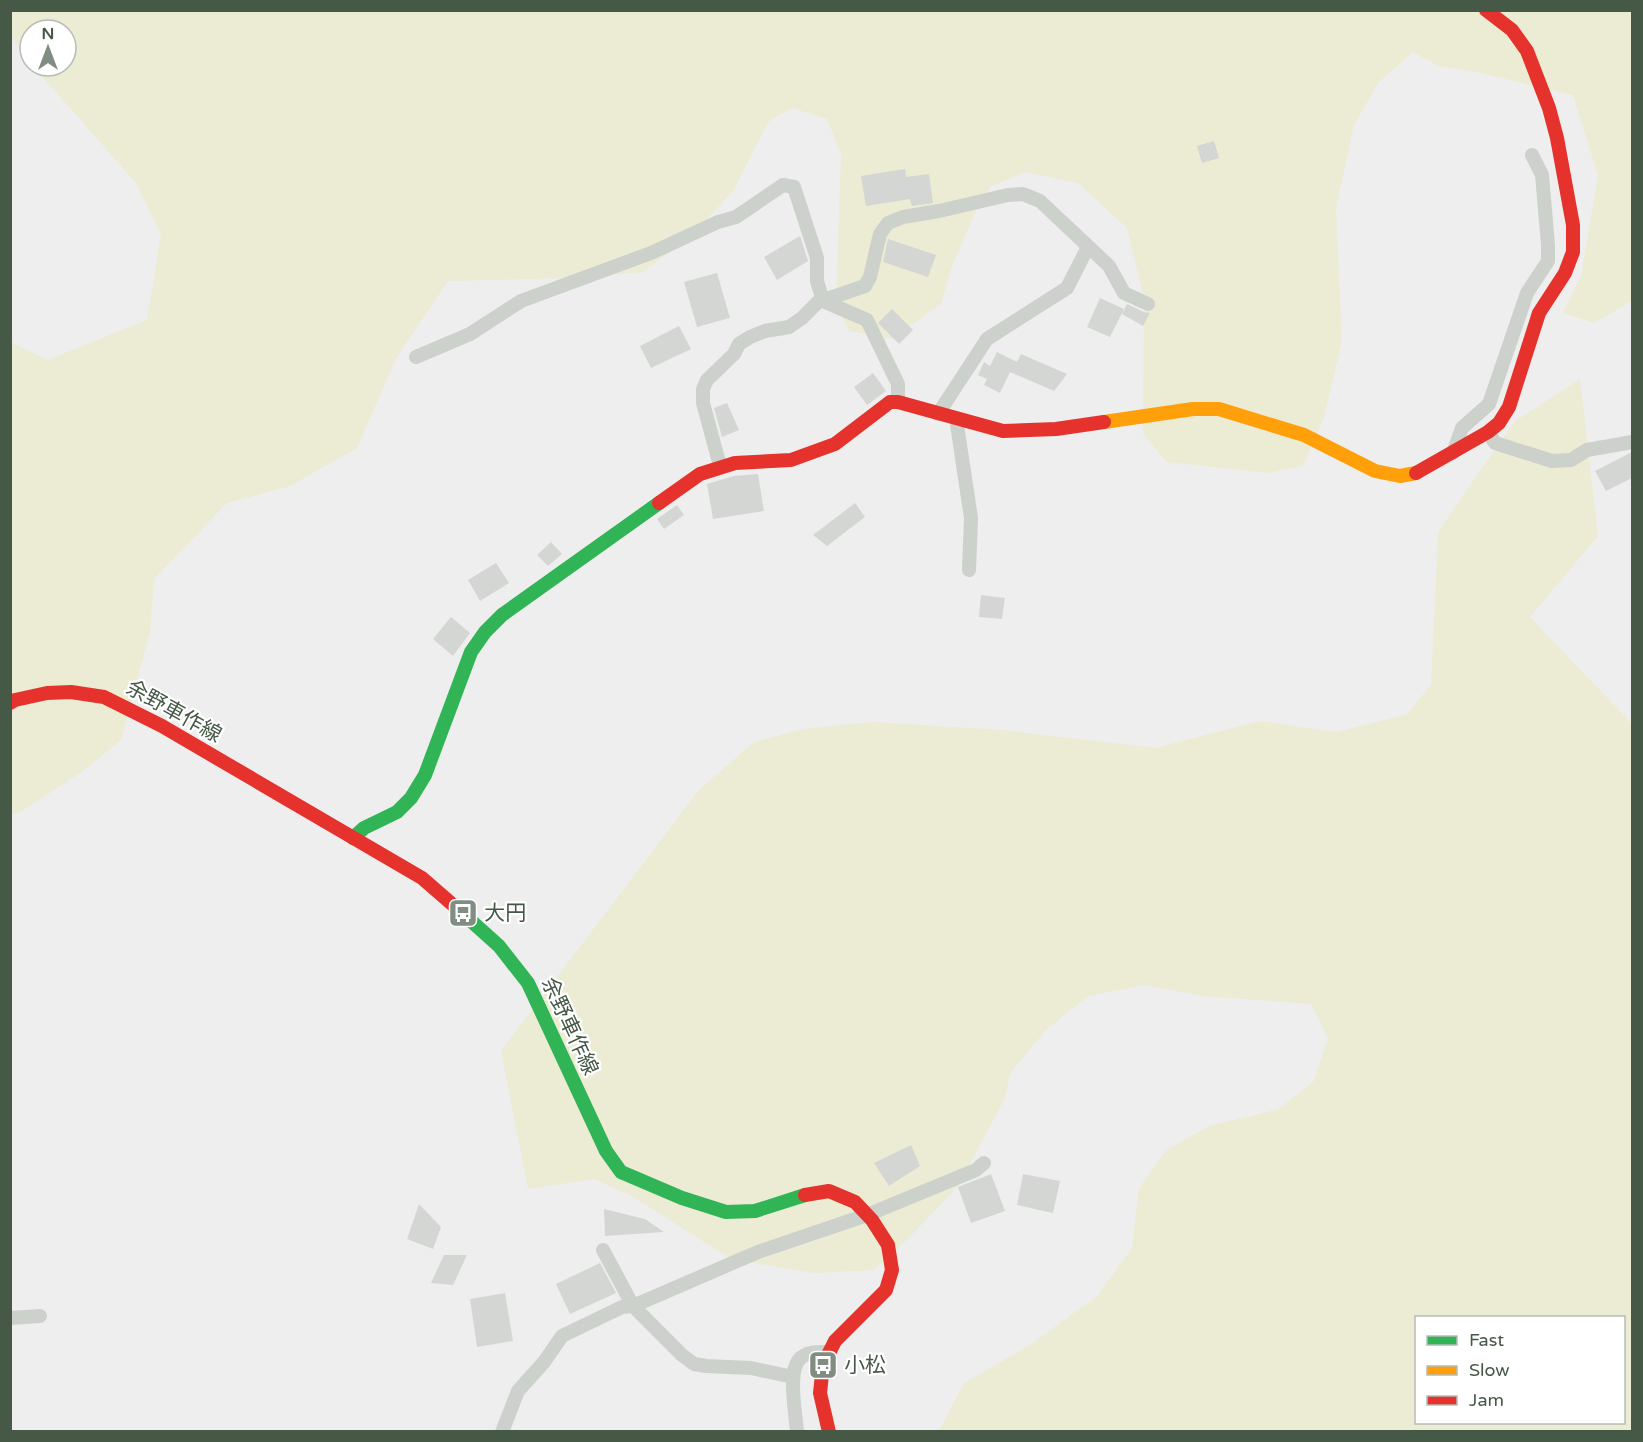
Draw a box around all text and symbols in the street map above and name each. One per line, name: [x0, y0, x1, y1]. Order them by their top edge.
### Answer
north arrow: [18, 18, 78, 78]
text: N: [42, 24, 54, 44]
street label: 余野車作線: [122, 675, 226, 748]
bus stop icon: 大円: [447, 897, 479, 929]
place label: 大円: [484, 901, 526, 926]
street label: 余野車作線: [536, 973, 603, 1079]
legend: [1415, 1316, 1625, 1424]
text: Fast: [1469, 1329, 1504, 1351]
bus stop icon: 小松: [807, 1349, 839, 1381]
place label: 小松: [844, 1353, 886, 1378]
text: Slow: [1469, 1359, 1510, 1381]
text: Jam: [1469, 1389, 1504, 1411]

